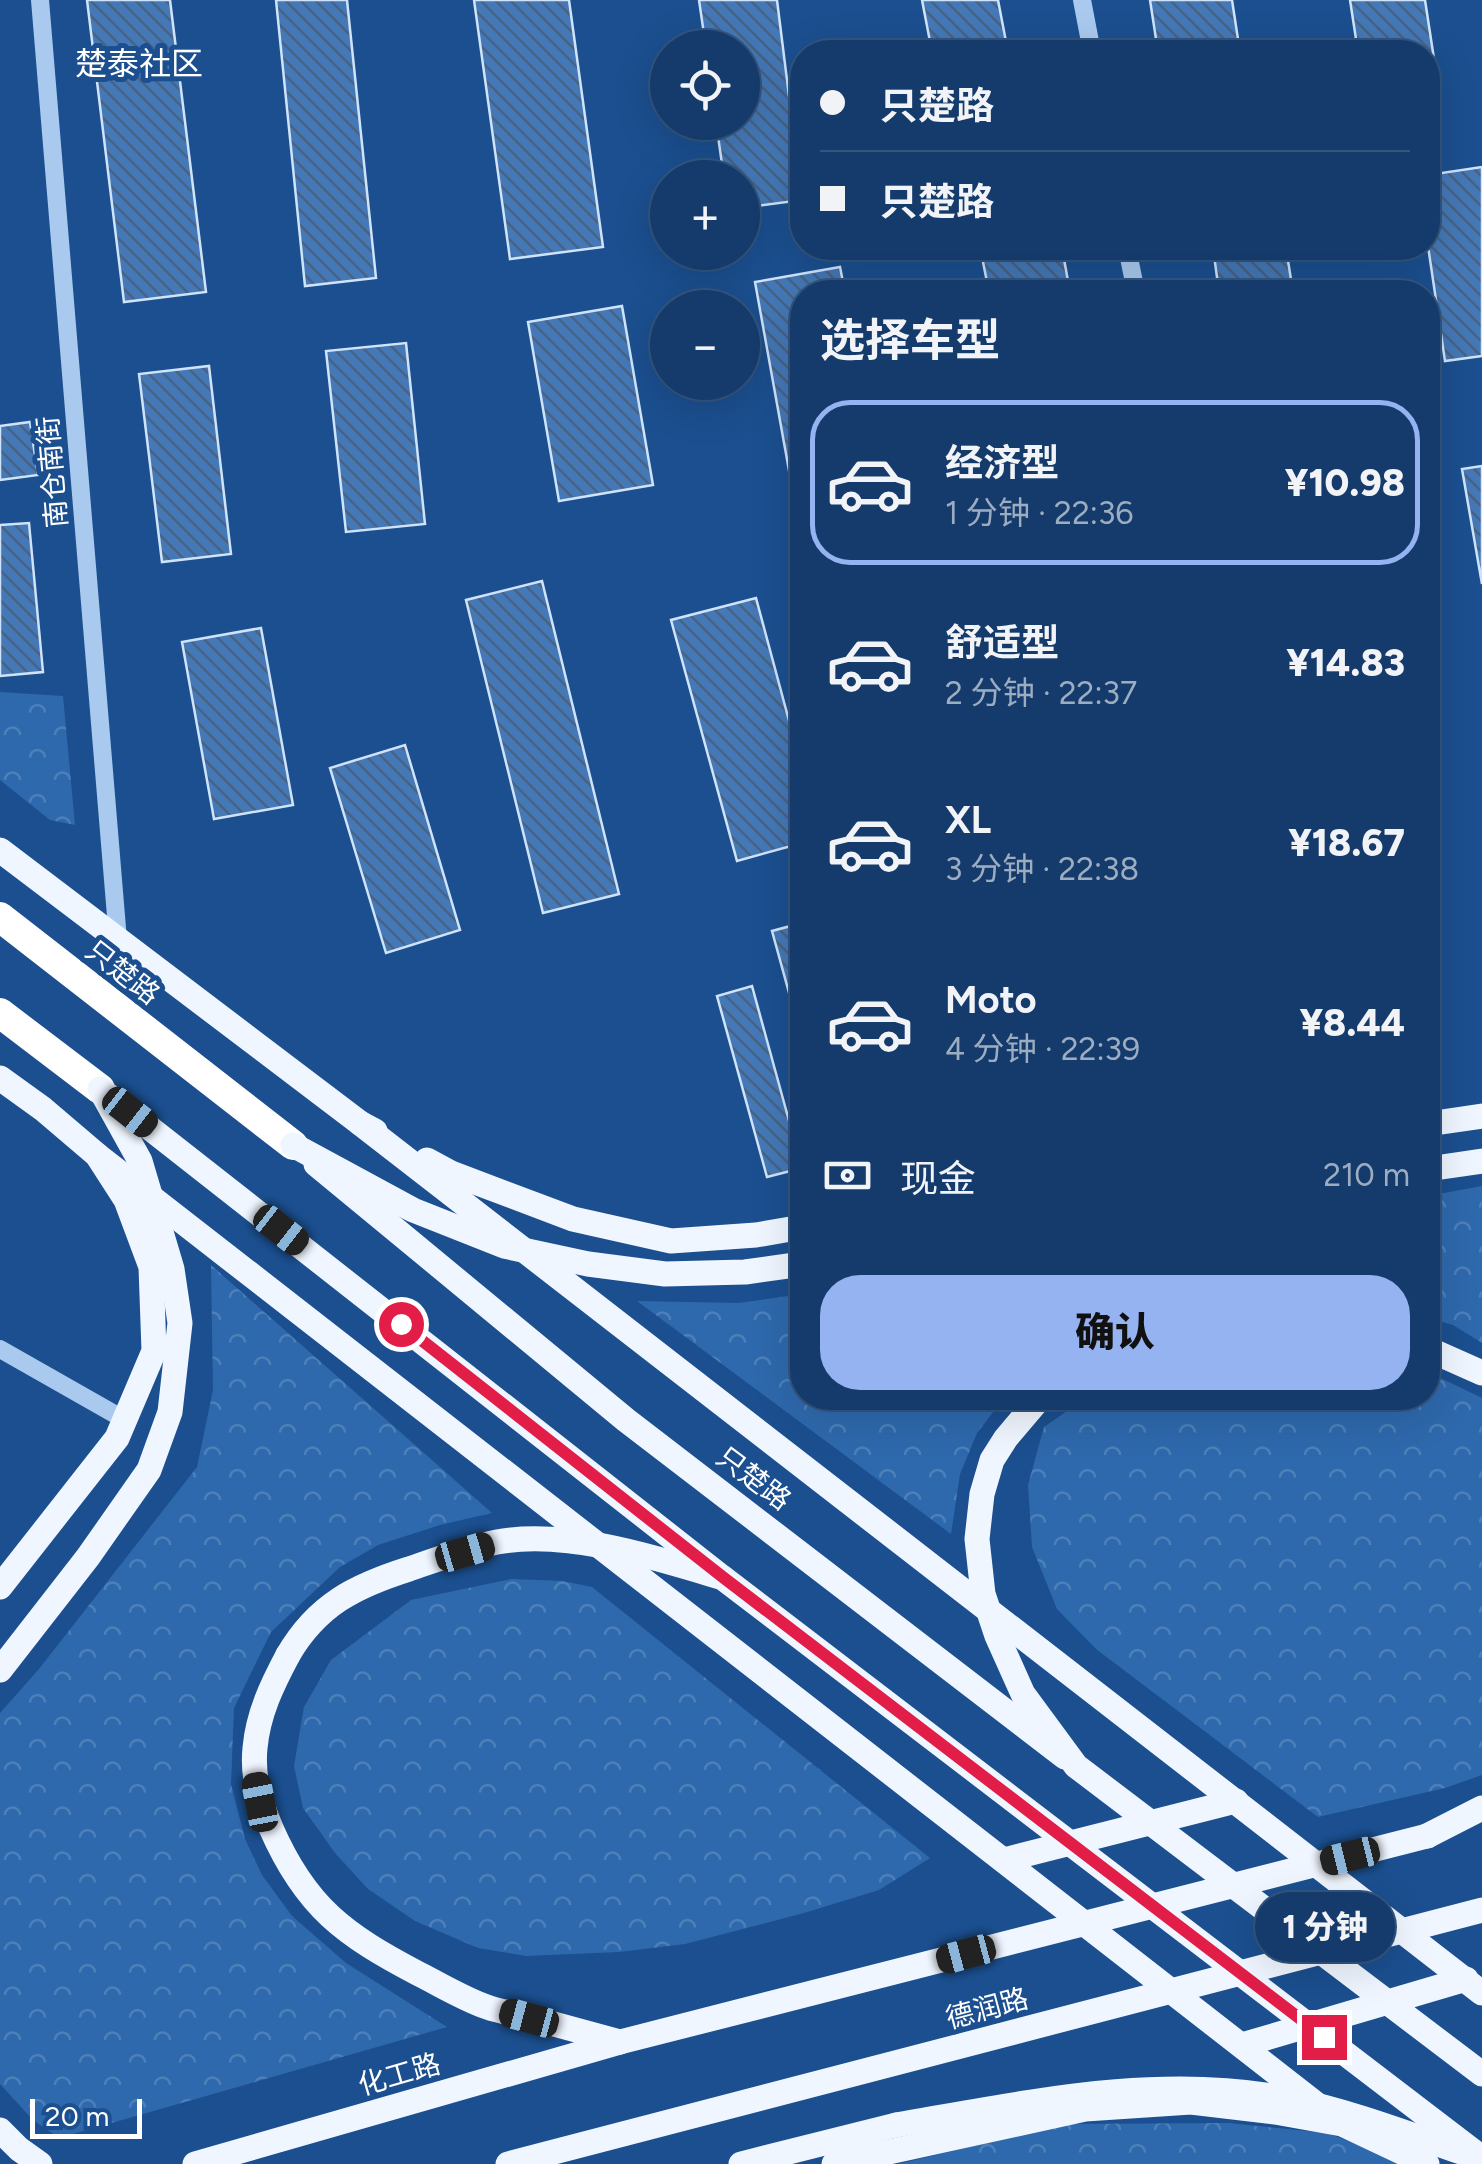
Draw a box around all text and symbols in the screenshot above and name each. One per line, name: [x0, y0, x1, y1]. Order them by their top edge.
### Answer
map controls: [650, 30, 760, 400]
button: locate: [650, 30, 760, 140]
district label: 楚泰社区: [75, 45, 203, 83]
text: 只楚路: [880, 83, 994, 129]
button: +: [650, 160, 760, 270]
text: 只楚路: [880, 179, 994, 225]
button: −: [650, 290, 760, 400]
text: 选择车型: [820, 313, 1000, 367]
street label: 南仓南街: [30, 415, 74, 529]
icon: car: [825, 438, 915, 528]
text: 经济型: [945, 440, 1059, 486]
text: ¥10.98: [1285, 460, 1405, 506]
text: 1 分钟 · 22:36: [945, 494, 1133, 532]
icon: car: [825, 618, 915, 708]
text: 舒适型: [945, 620, 1059, 666]
text: ¥14.83: [1286, 640, 1405, 686]
text: 2 分钟 · 22:37: [945, 674, 1137, 712]
text: XL: [945, 797, 991, 843]
icon: car: [825, 798, 915, 888]
text: ¥18.67: [1288, 820, 1405, 866]
text: 3 分钟 · 22:38: [945, 850, 1139, 888]
street label: 只楚路: [79, 933, 167, 1011]
text: Moto: [945, 977, 1037, 1023]
icon: car: [825, 978, 915, 1068]
text: ¥8.44: [1299, 1000, 1405, 1046]
text: 4 分钟 · 22:39: [945, 1030, 1140, 1068]
car: [97, 1082, 163, 1142]
icon: cash: [820, 1148, 875, 1203]
text: 现金: [900, 1156, 976, 1202]
text: 210 m: [1323, 1156, 1410, 1194]
car: [248, 1200, 314, 1260]
button: 确认: [820, 1275, 1410, 1390]
route start: [379, 1302, 424, 1347]
street label: 只楚路: [710, 1439, 798, 1517]
car: [432, 1529, 498, 1575]
car: [240, 1770, 280, 1834]
car: [1317, 1834, 1383, 1878]
callout: 1 分钟: [1254, 1892, 1394, 1962]
text: 1 分钟: [1282, 1908, 1368, 1946]
car: [933, 1932, 999, 1976]
street label: 德润路: [942, 1981, 1032, 2035]
car: [496, 1996, 562, 2040]
route end: [1302, 2015, 1347, 2060]
street label: 化工路: [354, 2046, 444, 2102]
scale bar: [30, 2094, 142, 2138]
text: 20 m: [45, 2099, 109, 2133]

